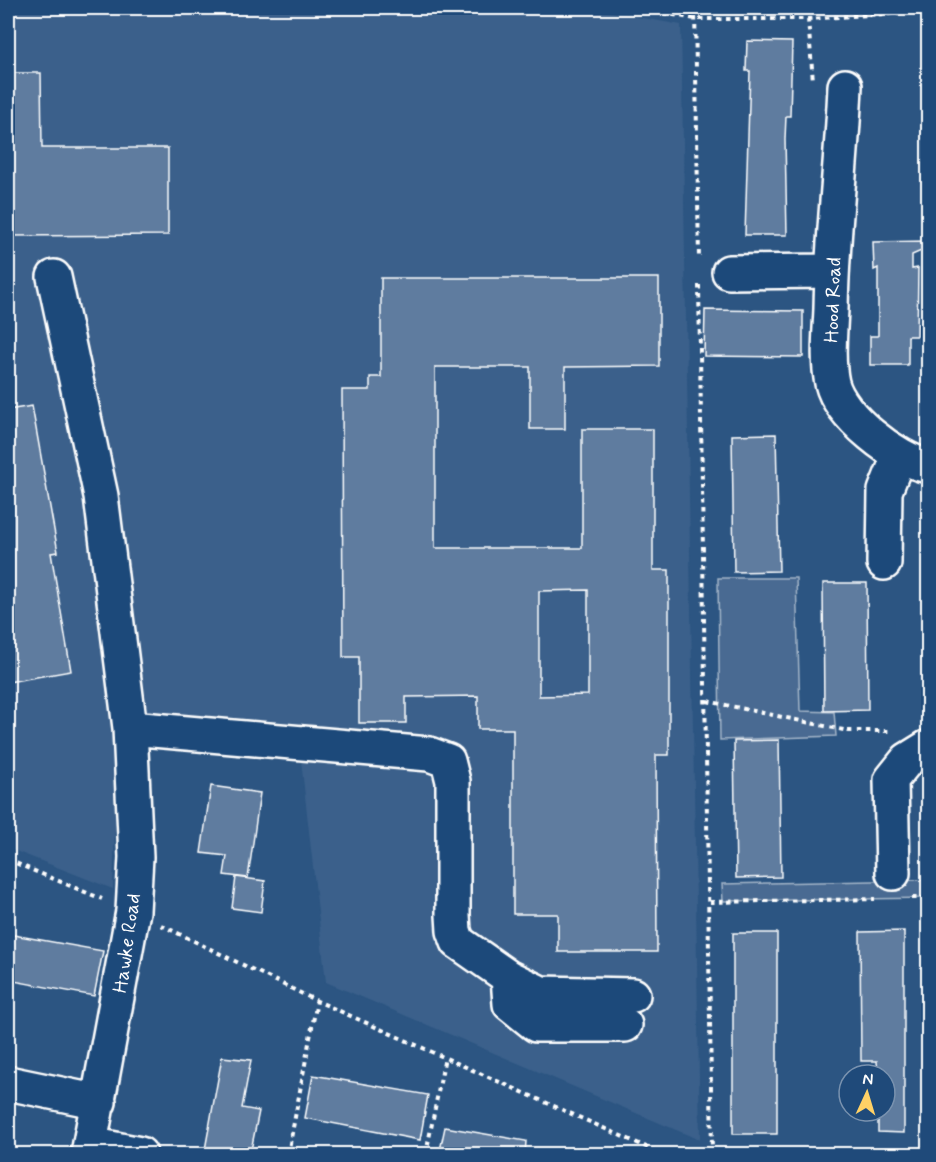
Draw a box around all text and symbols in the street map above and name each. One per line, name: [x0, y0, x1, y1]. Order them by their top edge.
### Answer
street label: Hood Road: [819, 257, 848, 343]
street label: Hawke Road: [107, 892, 148, 995]
north arrow: [837, 1063, 897, 1123]
text: N: [862, 1069, 874, 1090]

